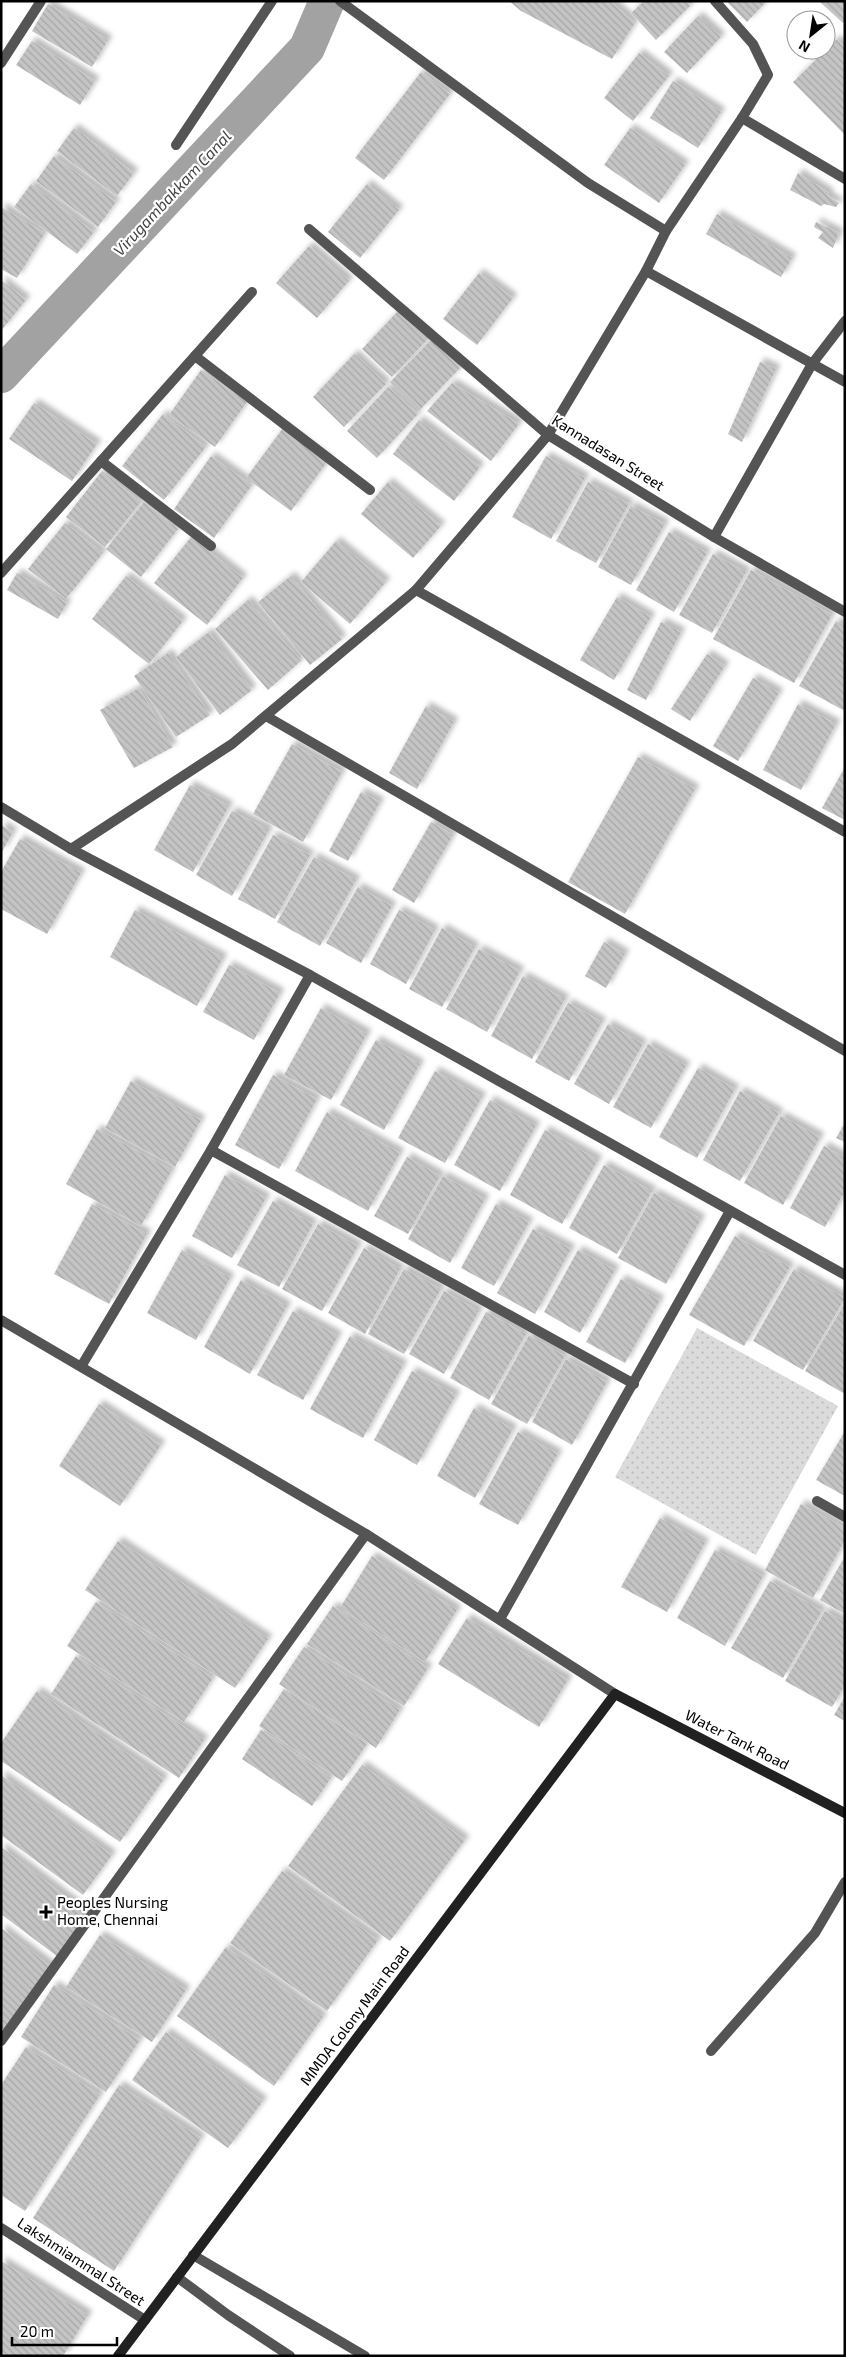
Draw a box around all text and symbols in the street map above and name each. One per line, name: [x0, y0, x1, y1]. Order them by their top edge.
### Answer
north arrow: [786, 10, 836, 60]
text: N: [796, 37, 813, 57]
water label: Virugambakkam Canal: [109, 126, 235, 259]
street label: Kannadasan Street: [549, 410, 668, 494]
street label: Water Tank Road: [682, 1705, 793, 1773]
place label: Peoples Nursing Home, Chennai: [57, 1893, 169, 1928]
marker: Peoples Nursing Home, Chennai: [39, 1905, 53, 1919]
street label: MMDA Colony Main Road: [296, 1942, 413, 2089]
street label: Lakshmiammal Street: [14, 2213, 149, 2309]
scale bar: [12, 2314, 118, 2346]
text: 20 m: [20, 2322, 54, 2340]

